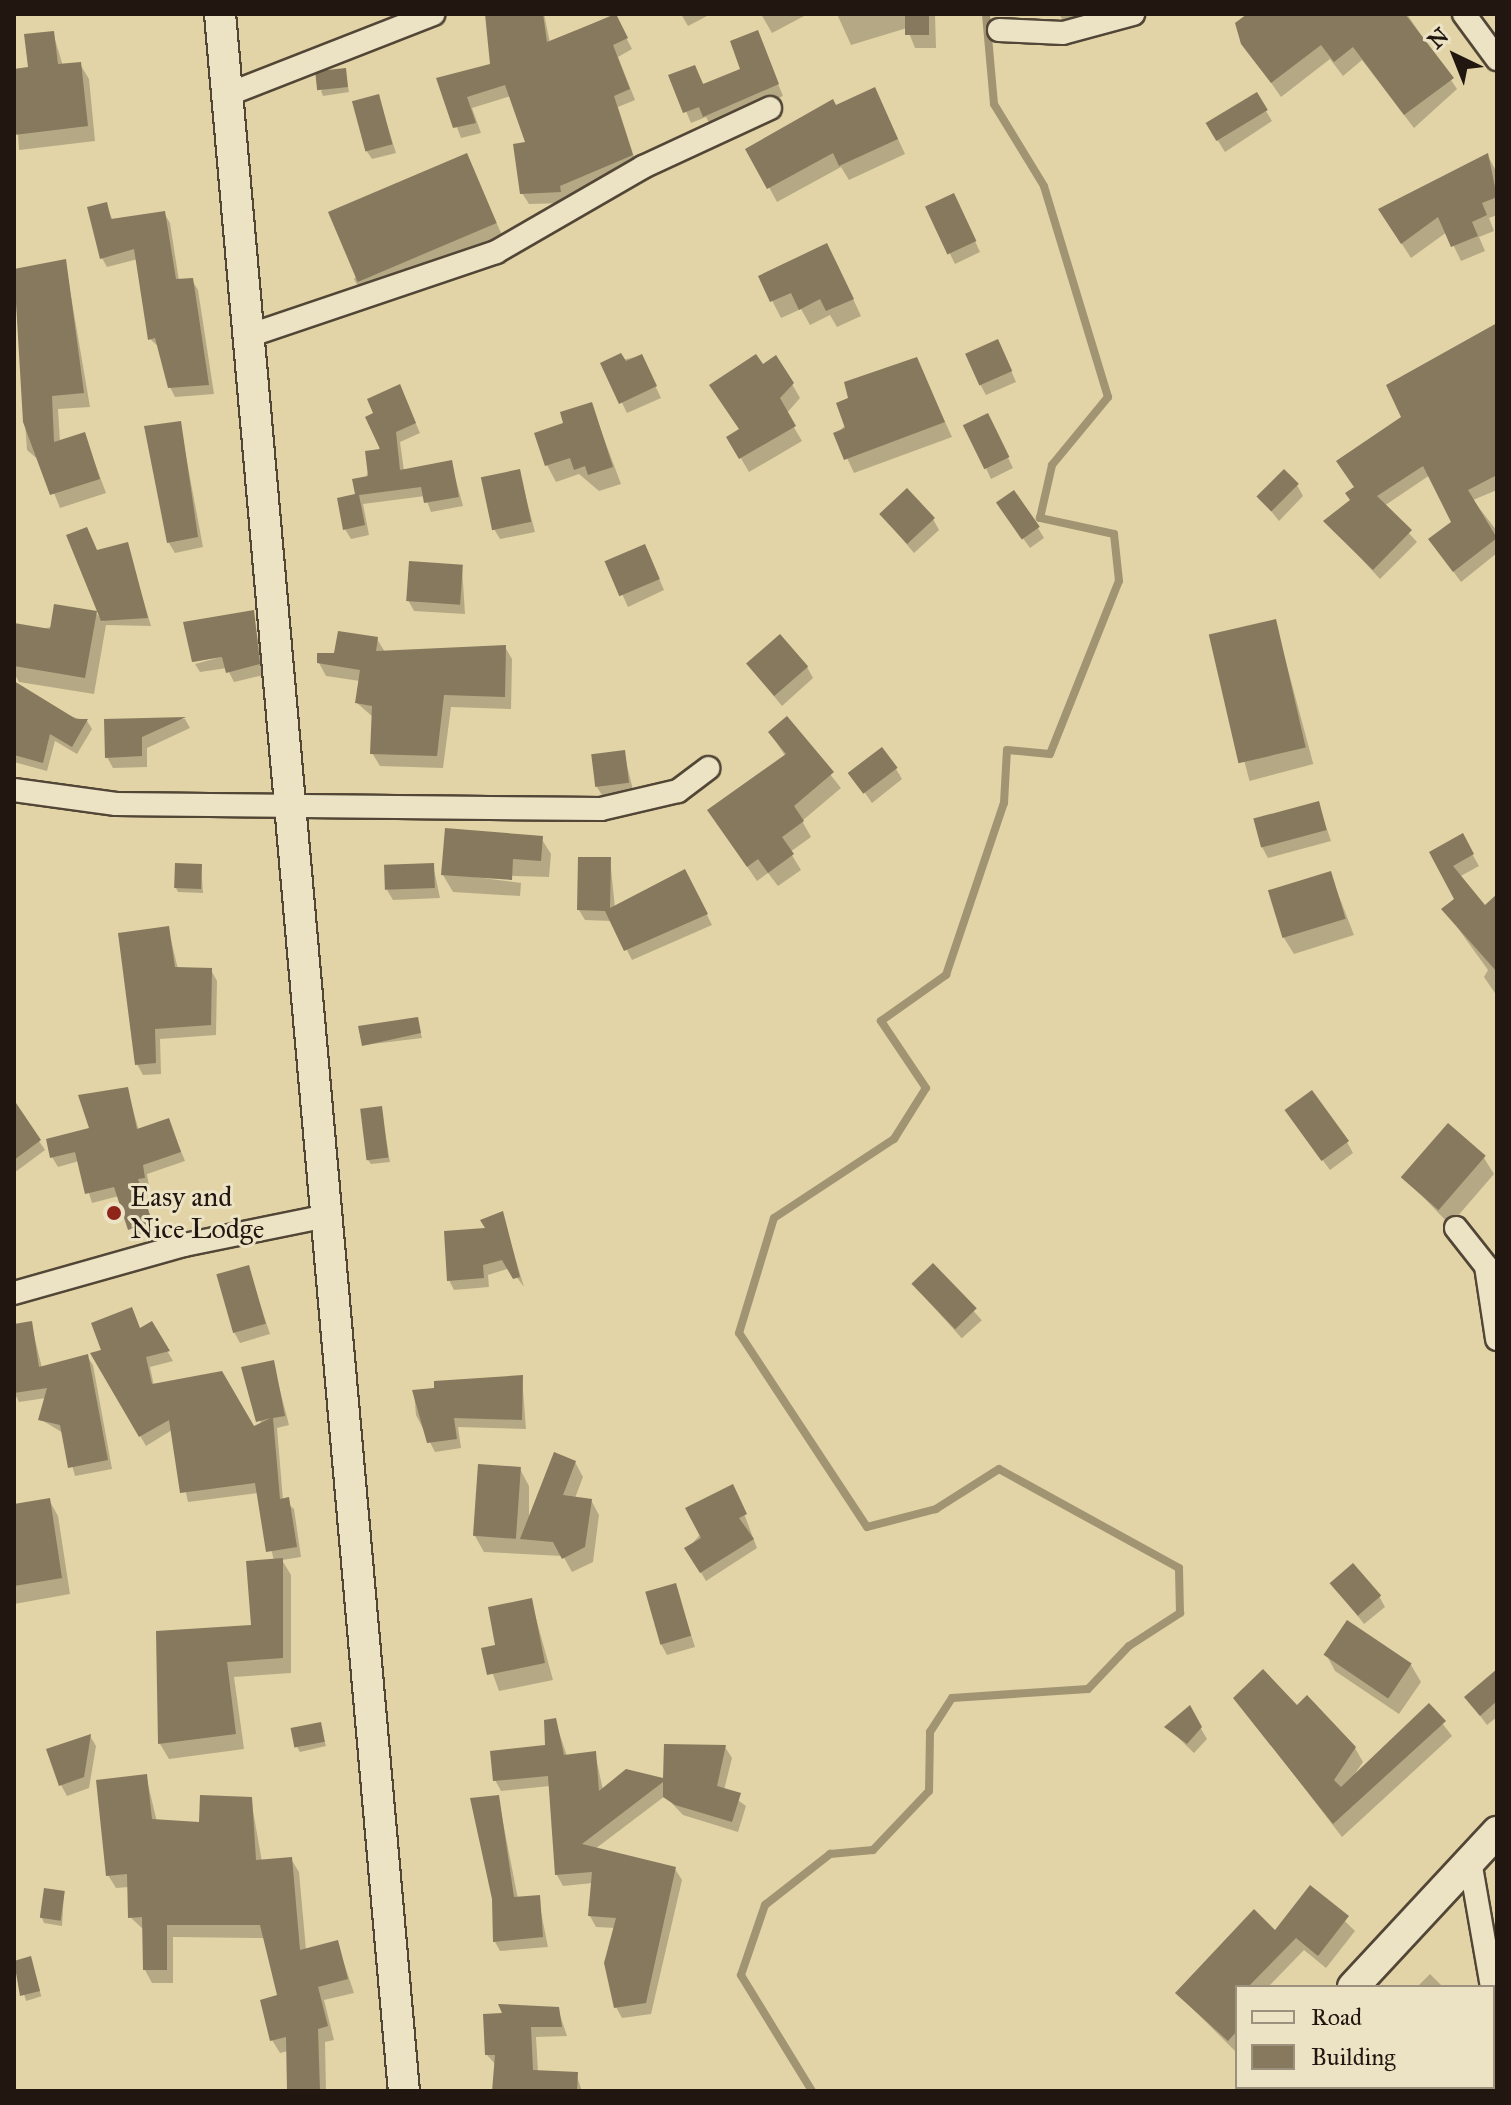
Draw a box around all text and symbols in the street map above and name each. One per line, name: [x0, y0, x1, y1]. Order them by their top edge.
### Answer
north arrow: [1415, 16, 1495, 96]
text: N: [1422, 22, 1454, 54]
place label: Easy and Nice Lodge: [130, 1180, 265, 1246]
marker: Easy and Nice Lodge: [105, 1204, 123, 1222]
legend: [1235, 1985, 1495, 2089]
text: Road: [1311, 2002, 1362, 2032]
text: Building: [1311, 2042, 1396, 2072]

